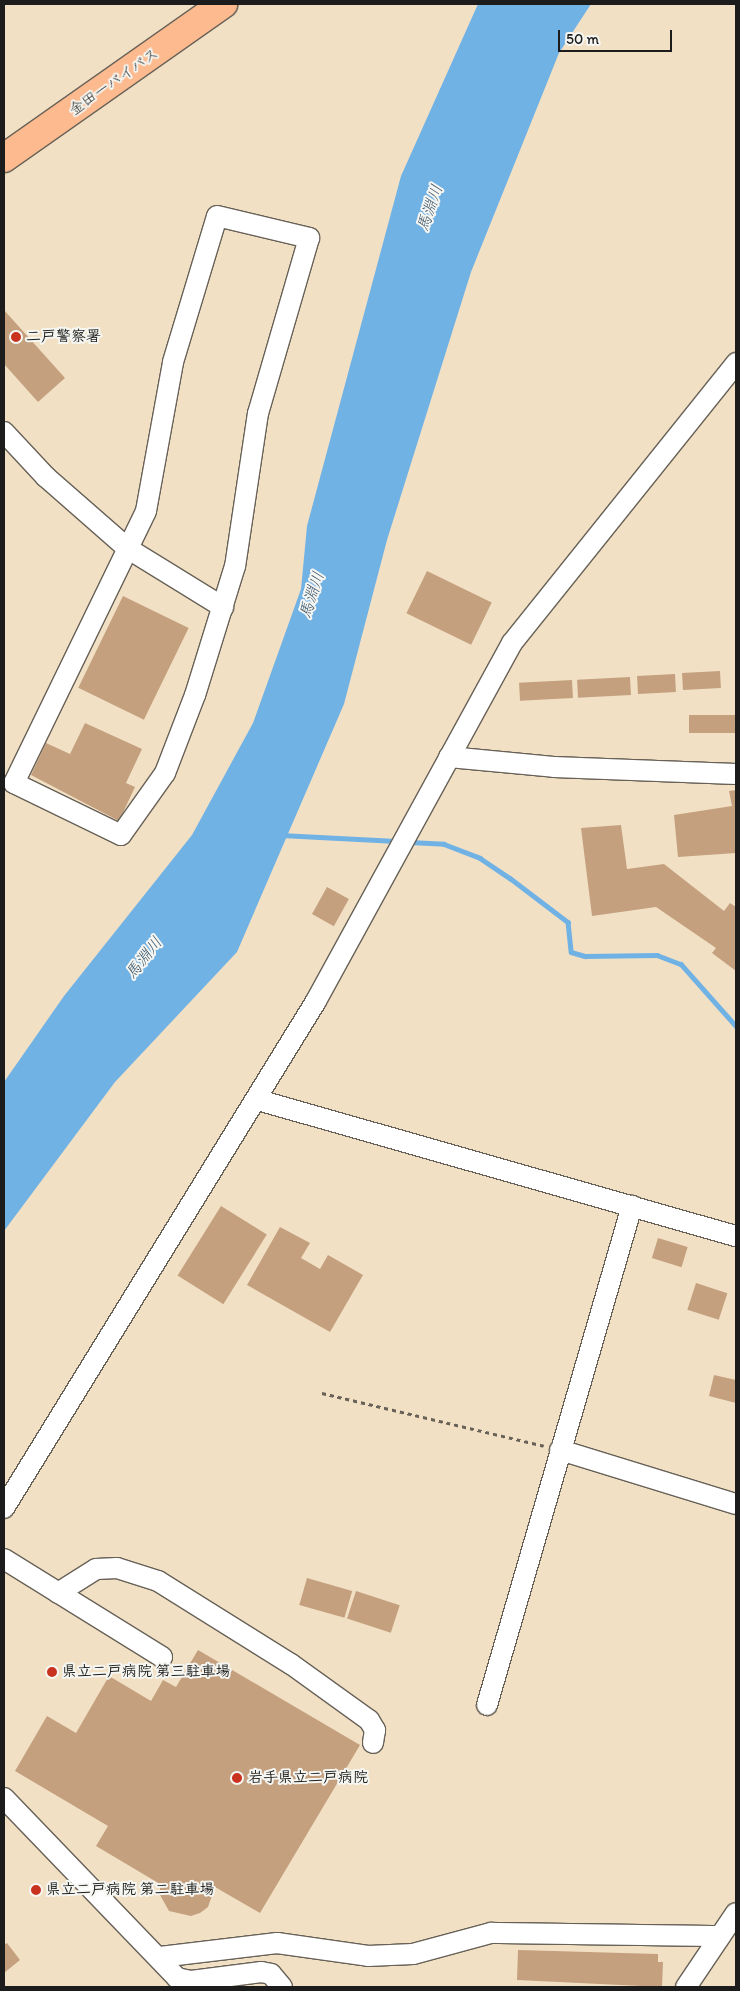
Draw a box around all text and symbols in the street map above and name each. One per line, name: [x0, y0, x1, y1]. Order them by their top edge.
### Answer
scale bar: [560, 20, 674, 52]
text: 50 m: [566, 30, 599, 48]
street label: 金田一バイパス: [66, 45, 162, 119]
water label: 馬淵川: [413, 182, 447, 234]
place label: 二戸警察署: [26, 328, 101, 346]
marker: 二戸警察署: [10, 331, 22, 343]
water label: 馬淵川: [295, 569, 329, 621]
water label: 馬淵川: [121, 933, 167, 983]
place label: 県立二戸病院 第三駐車場: [62, 1663, 230, 1681]
marker: 県立二戸病院 第三駐車場: [46, 1666, 58, 1678]
place label: 岩手県立二戸病院: [248, 1769, 368, 1787]
marker: 岩手県立二戸病院: [230, 1771, 244, 1785]
place label: 県立二戸病院 第二駐車場: [46, 1881, 214, 1899]
marker: 県立二戸病院 第二駐車場: [30, 1884, 42, 1896]

